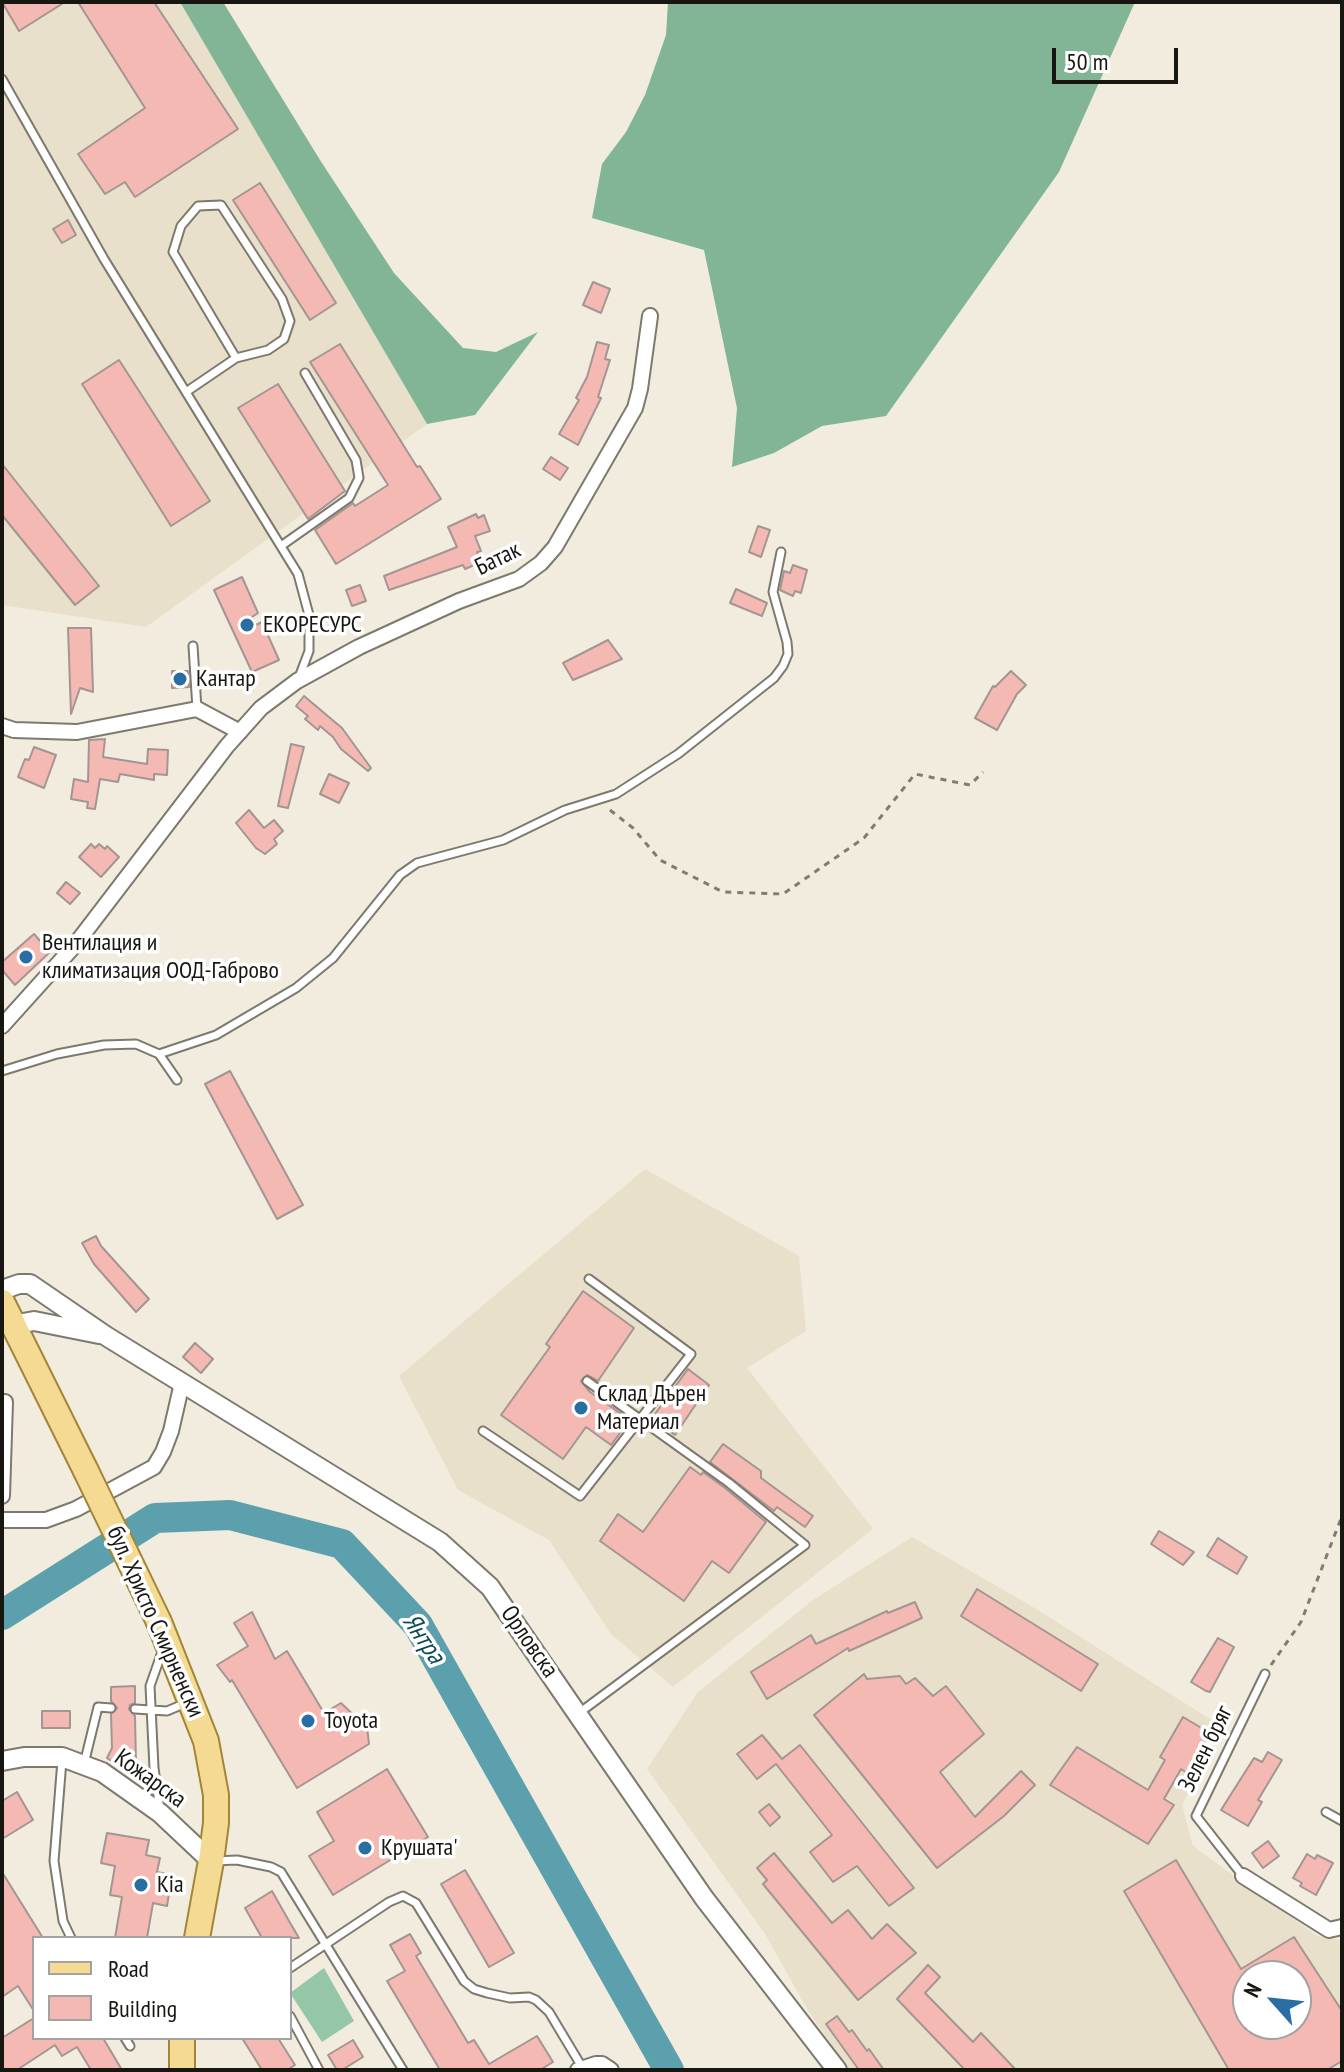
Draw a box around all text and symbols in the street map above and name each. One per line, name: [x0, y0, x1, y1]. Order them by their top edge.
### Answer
scale bar: [1056, 32, 1182, 82]
text: 50 m: [1066, 46, 1108, 77]
street label: Батак: [471, 536, 525, 582]
place label: ЕКОРЕСУРС: [263, 611, 362, 639]
marker: ЕКОРЕСУРС: [238, 616, 256, 634]
place label: Кантар: [196, 665, 256, 693]
marker: Кантар: [171, 670, 189, 688]
place label: Вентилация и климатизация ООД-Габрово: [42, 929, 279, 985]
marker: Вентилация и климатизация ООД-Габрово: [17, 948, 35, 966]
place label: Склад Дърен Материал: [597, 1380, 706, 1436]
marker: Склад Дърен Материал: [572, 1399, 590, 1417]
street label: бул. Христо Смирненски: [100, 1522, 210, 1722]
street label: Орловска: [494, 1601, 564, 1683]
water label: Янтра: [395, 1608, 451, 1670]
street label: Зелен бряг: [1173, 1701, 1239, 1797]
place label: Toyota: [324, 1707, 378, 1735]
marker: Toyota: [299, 1712, 317, 1730]
street label: Кожарска: [109, 1743, 191, 1815]
place label: Крушата': [381, 1834, 458, 1862]
marker: Крушата': [356, 1839, 374, 1857]
place label: Kia: [157, 1871, 184, 1899]
marker: Kia: [132, 1876, 150, 1894]
legend: [32, 1936, 292, 2040]
text: Road: [108, 1953, 149, 1984]
north arrow: [1232, 1960, 1312, 2040]
text: N: [1237, 1978, 1268, 2002]
text: Building: [108, 1993, 177, 2024]

